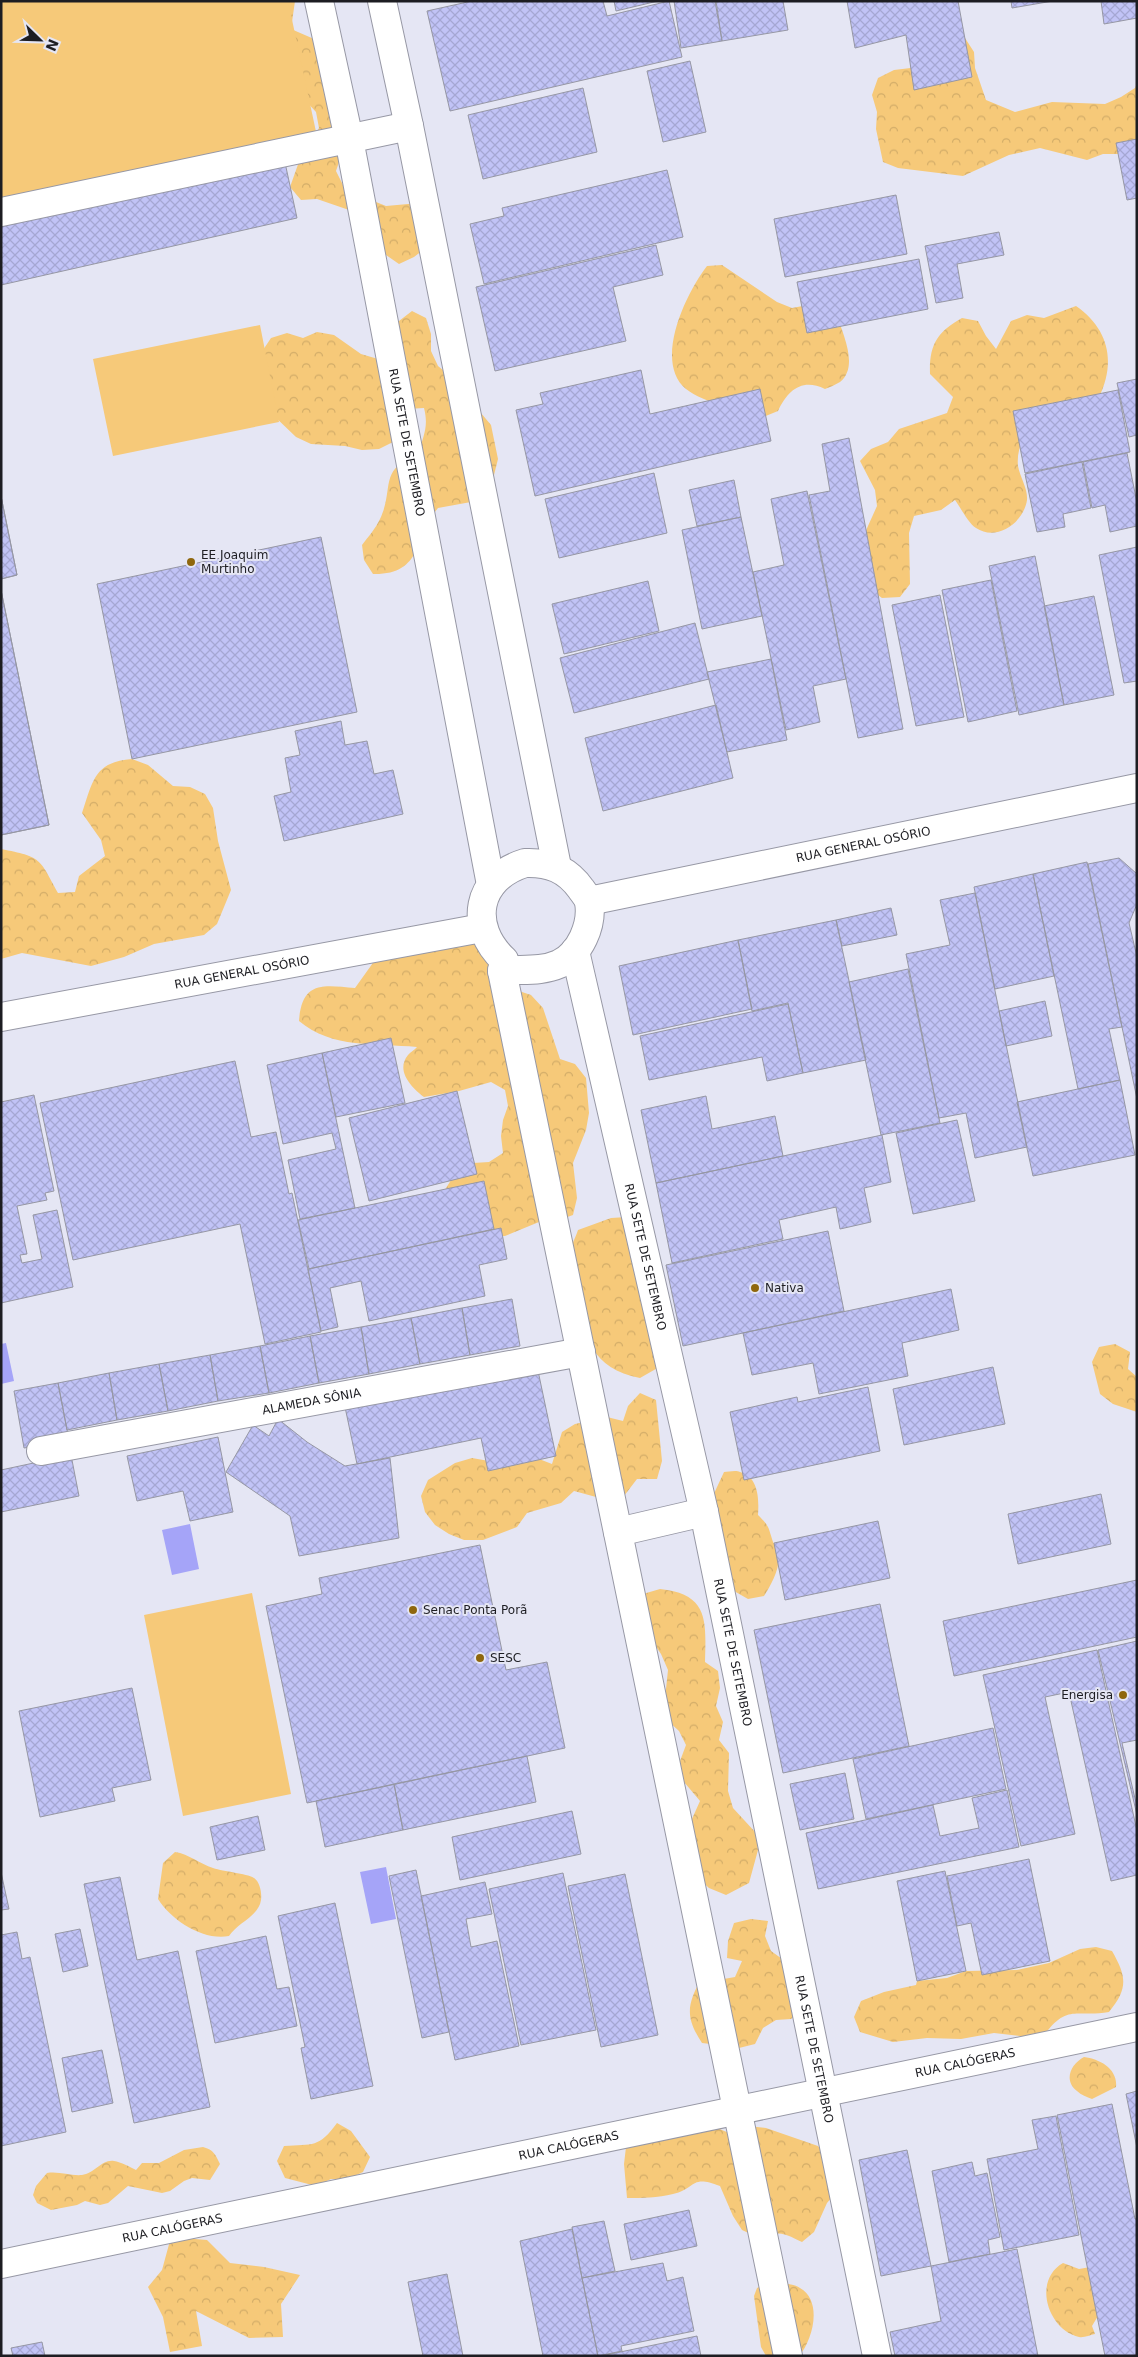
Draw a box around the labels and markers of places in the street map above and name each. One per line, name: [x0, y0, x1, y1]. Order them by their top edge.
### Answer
place label: EE Joaquim Murtinho: [201, 548, 268, 576]
marker: EE Joaquim Murtinho: [185, 556, 197, 568]
place label: Nativa: [765, 1281, 804, 1295]
marker: Nativa: [749, 1282, 761, 1294]
place label: Senac Ponta Porã: [423, 1603, 527, 1617]
marker: Senac Ponta Porã: [407, 1604, 419, 1616]
place label: SESC: [490, 1651, 521, 1665]
marker: SESC: [474, 1652, 486, 1664]
place label: Energisa: [1061, 1688, 1113, 1702]
marker: Energisa: [1117, 1689, 1129, 1701]

